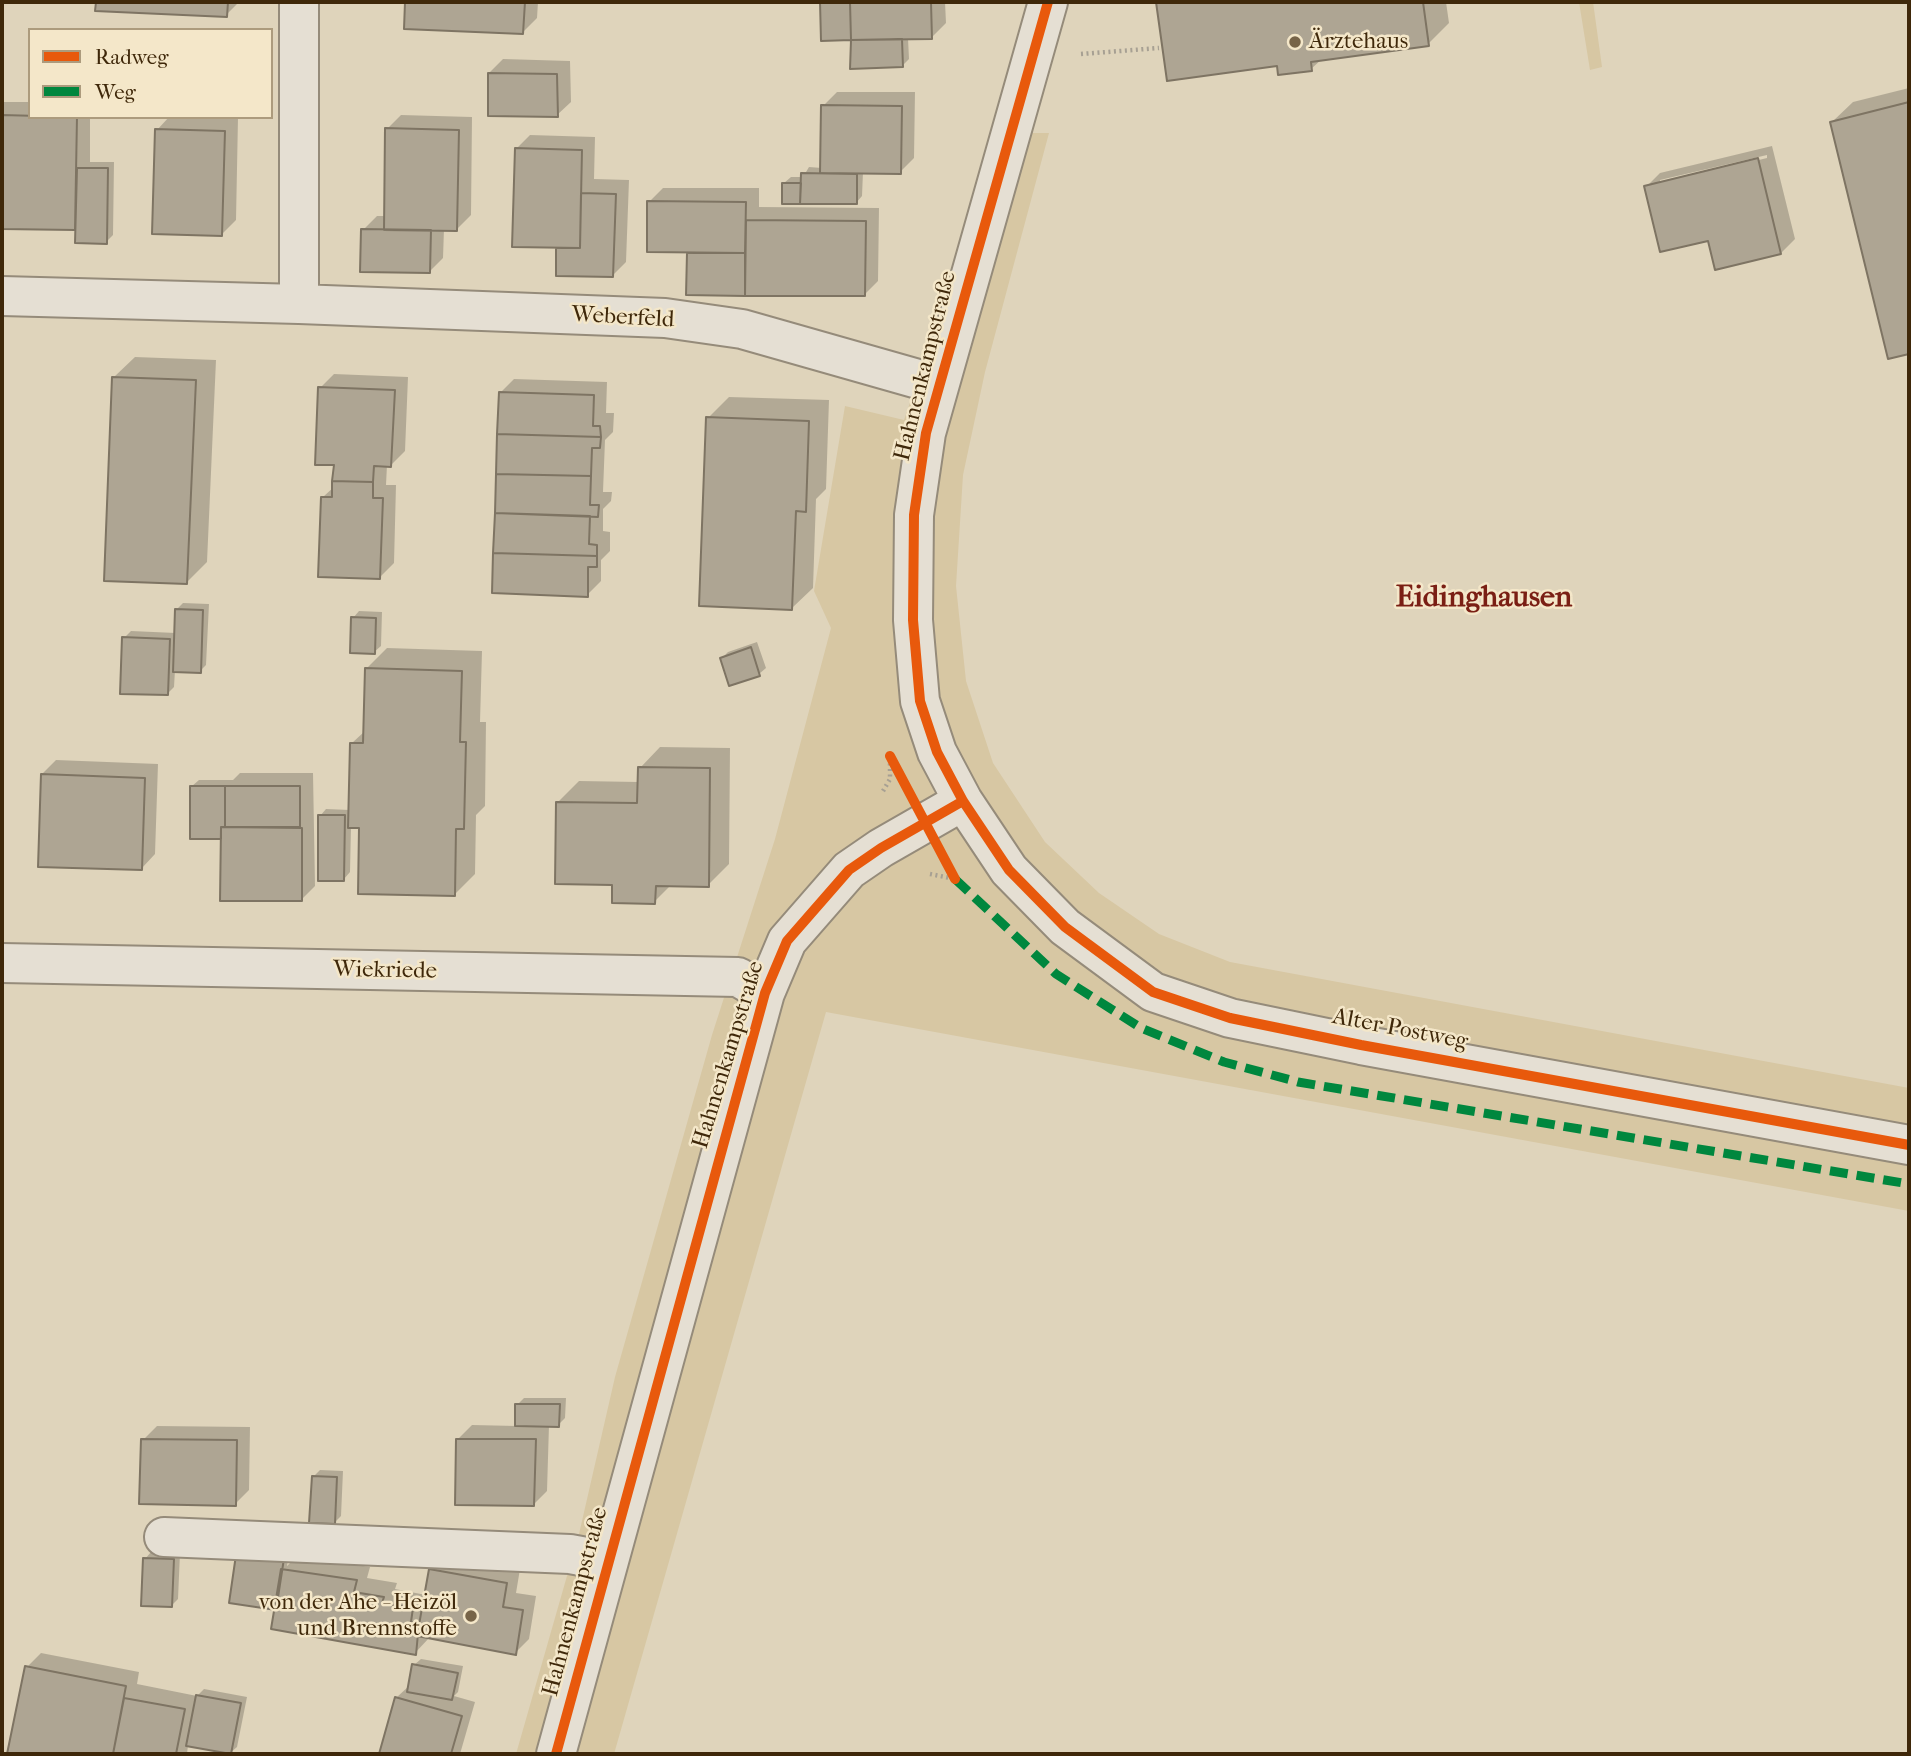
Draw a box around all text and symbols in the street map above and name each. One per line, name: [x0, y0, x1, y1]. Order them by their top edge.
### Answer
legend: [28, 28, 273, 119]
place label: Ärztehaus: [1309, 28, 1408, 56]
marker: Ärztehaus: [1287, 34, 1303, 50]
text: Radweg: [95, 45, 168, 69]
text: Weg: [95, 80, 136, 104]
street label: Hahnenkampstraße: [889, 268, 963, 464]
street label: Weberfeld: [571, 302, 675, 334]
district label: Eidinghausen: [1396, 581, 1572, 617]
street label: Wiekriede: [333, 956, 437, 986]
street label: Hahnenkampstraße: [687, 958, 771, 1152]
street label: Alter Postweg: [1330, 1003, 1470, 1057]
street label: Hahnenkampstraße: [537, 1504, 615, 1700]
place label: von der Ahe - Heizöl und Brennstoffe: [259, 1589, 457, 1643]
marker: von der Ahe - Heizöl und Brennstoffe: [463, 1608, 479, 1624]

